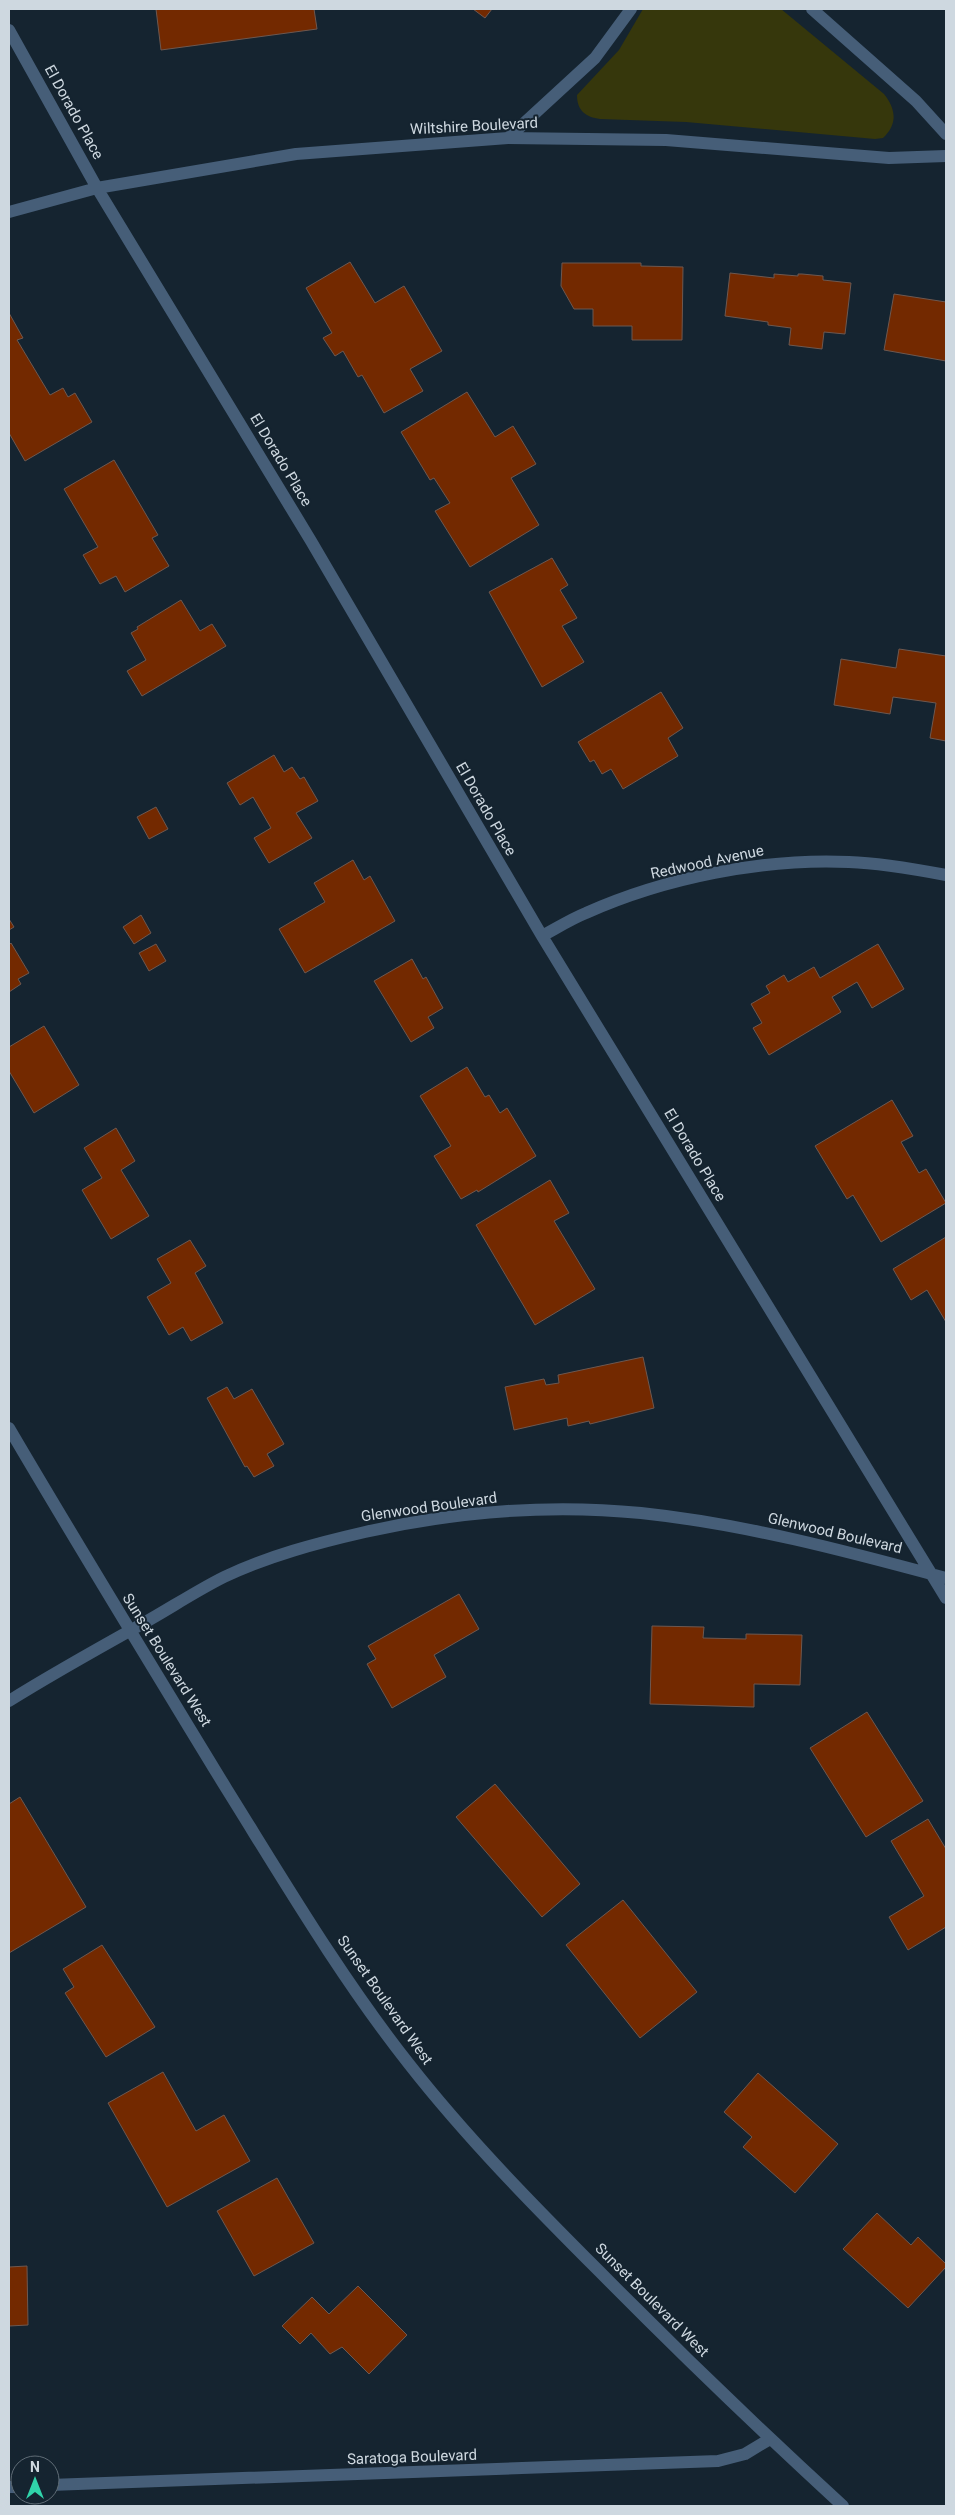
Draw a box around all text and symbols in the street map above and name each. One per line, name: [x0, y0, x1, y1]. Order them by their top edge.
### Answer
street label: El Dorado Place: [41, 62, 107, 162]
street label: Wiltshire Boulevard: [410, 114, 538, 138]
street label: El Dorado Place: [246, 410, 316, 510]
street label: El Dorado Place: [452, 759, 520, 859]
street label: Redwood Avenue: [649, 841, 765, 883]
street label: El Dorado Place: [660, 1105, 730, 1205]
street label: Glenwood Boulevard: [360, 1489, 498, 1525]
street label: Glenwood Boulevard: [766, 1509, 904, 1557]
street label: Sunset Boulevard West: [119, 1590, 215, 1730]
street label: Sunset Boulevard West: [334, 1932, 436, 2068]
street label: Sunset Boulevard West: [591, 2239, 713, 2361]
street label: Saratoga Boulevard: [347, 2446, 477, 2468]
north arrow: [10, 2455, 60, 2505]
text: N: [30, 2459, 40, 2475]

